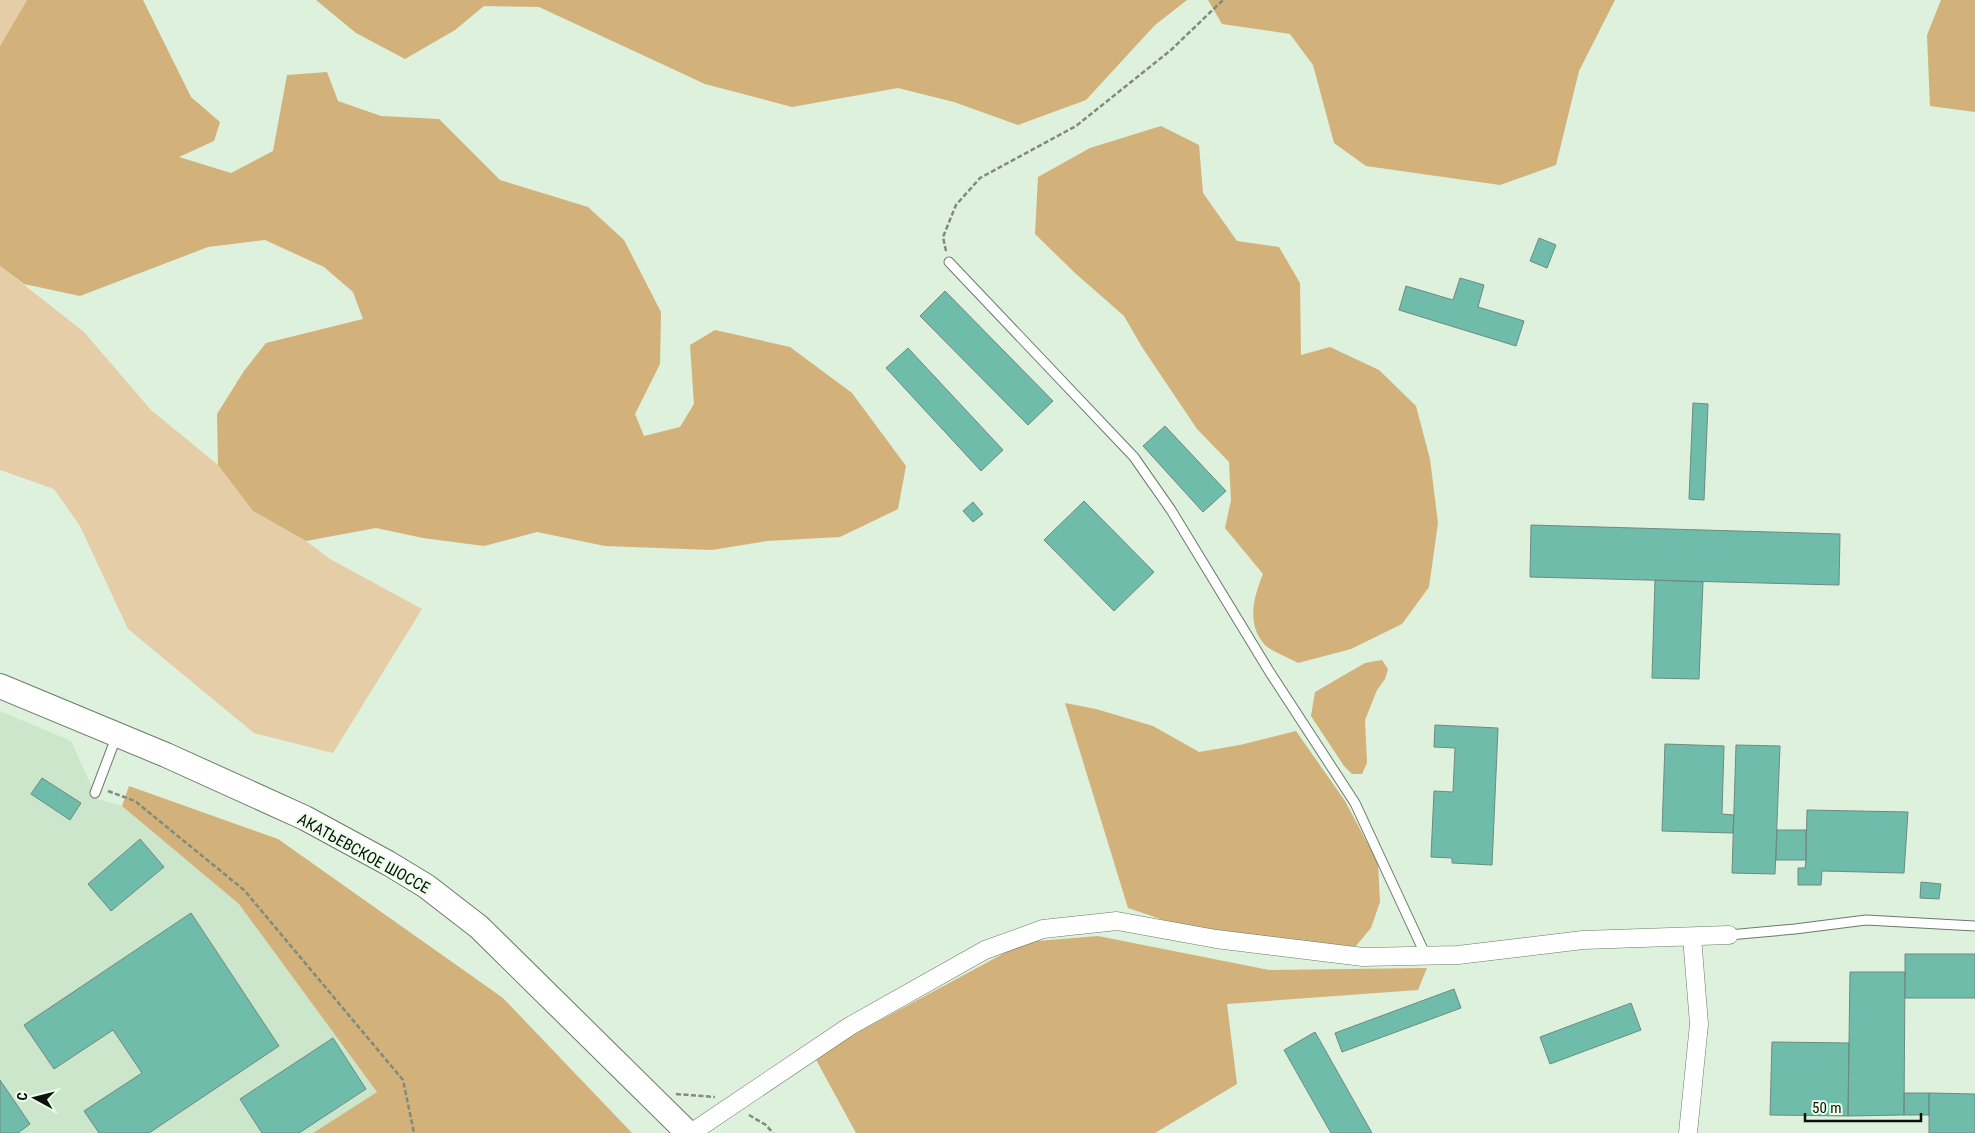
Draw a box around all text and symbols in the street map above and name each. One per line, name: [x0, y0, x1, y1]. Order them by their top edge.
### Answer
street label: АКАТЬЕВСКОЕ ШОССЕ: [294, 809, 433, 898]
north arrow: [10, 1073, 60, 1123]
scale bar: [1805, 1090, 1921, 1122]
text: С: [14, 1091, 31, 1101]
text: 50 m: [1812, 1099, 1842, 1117]

